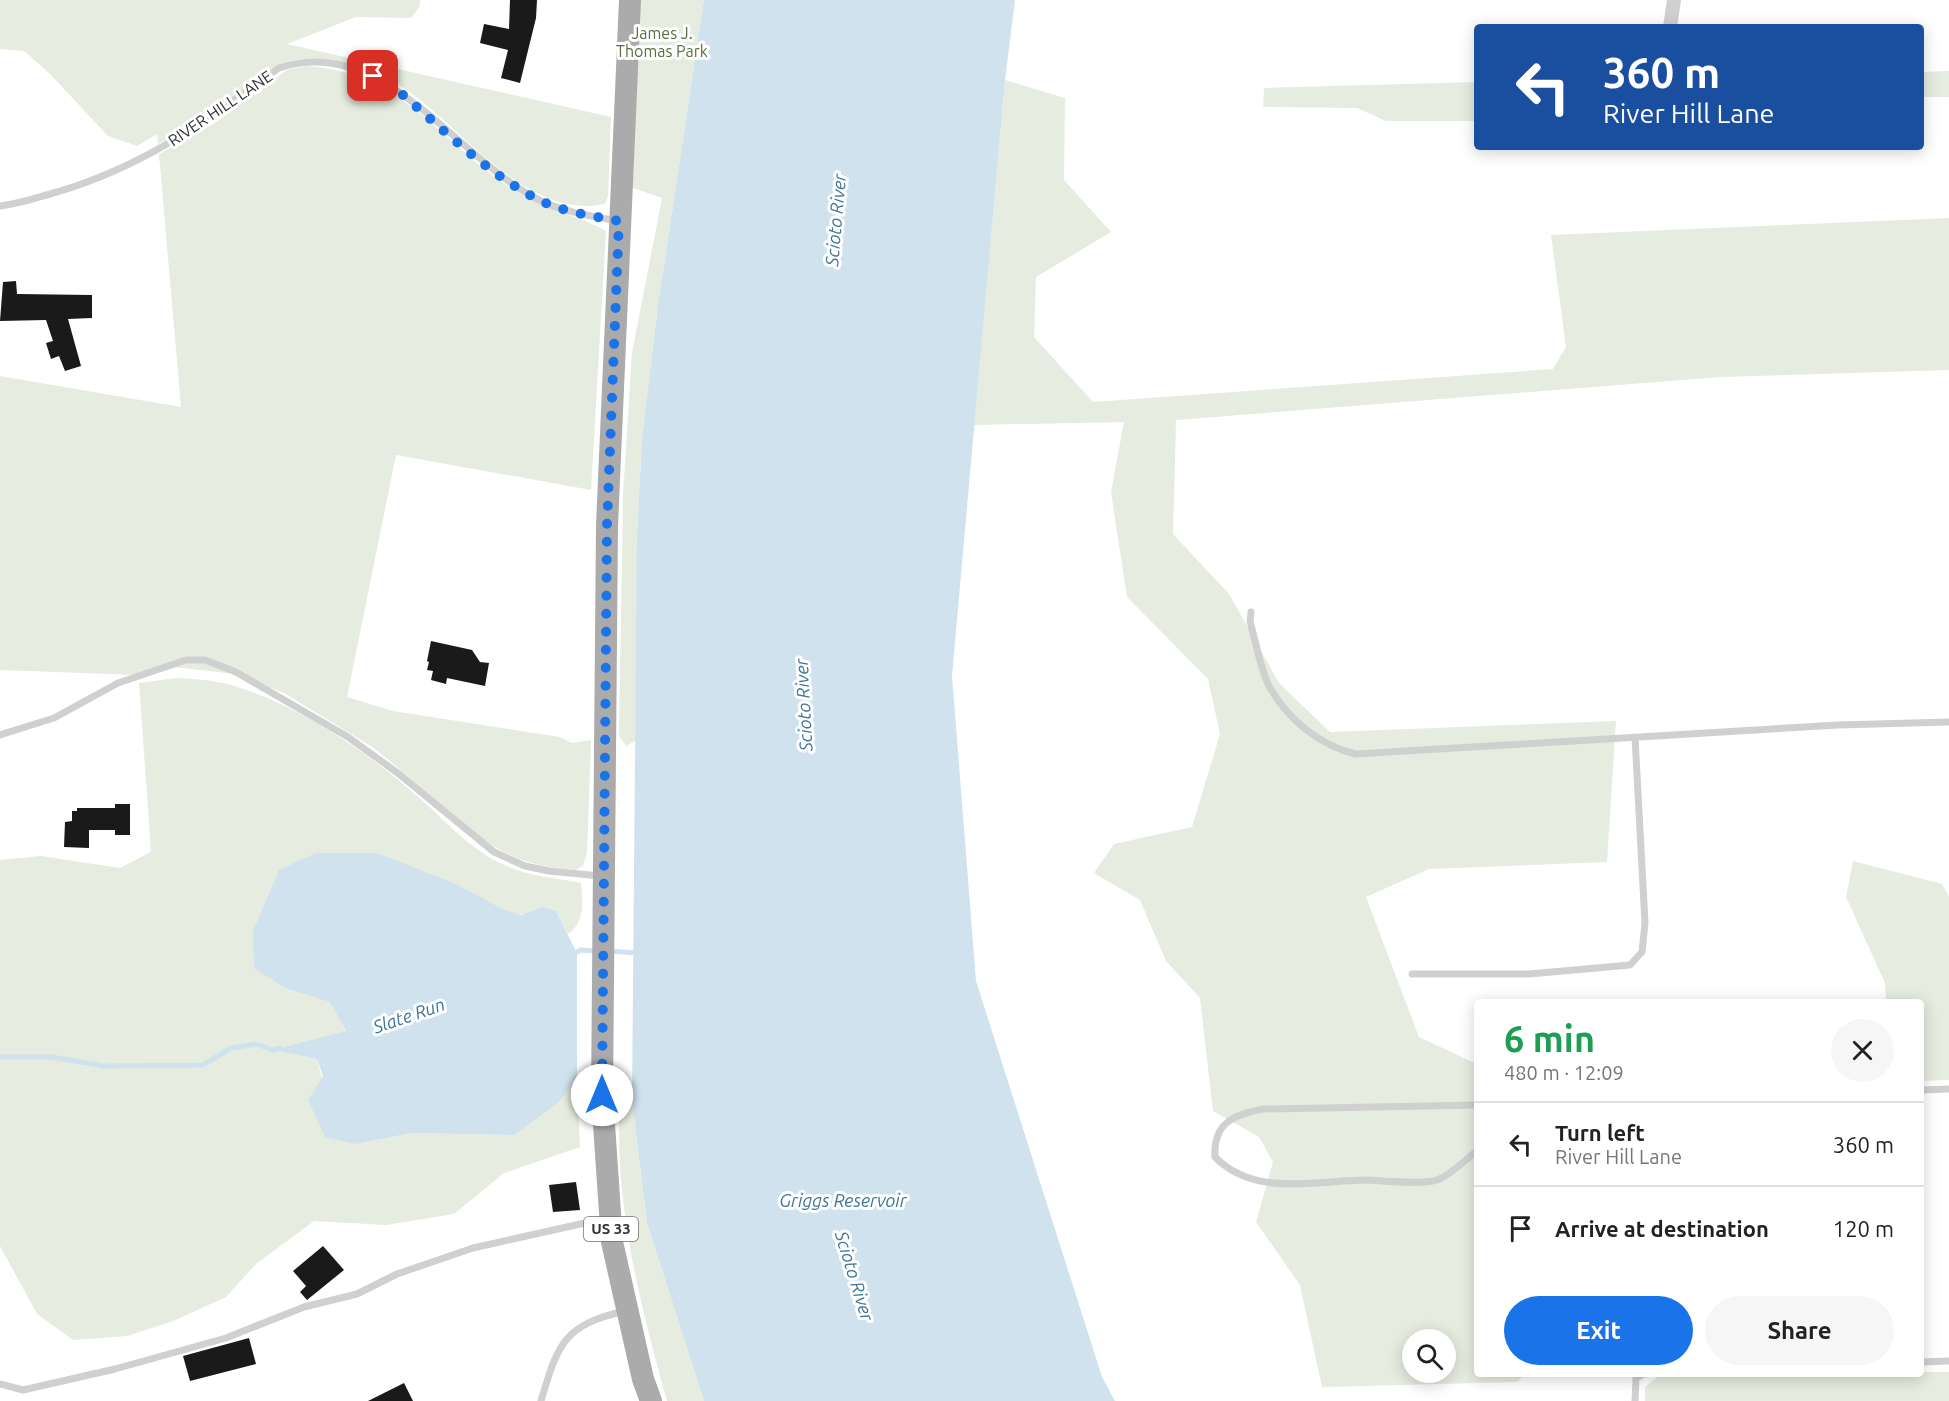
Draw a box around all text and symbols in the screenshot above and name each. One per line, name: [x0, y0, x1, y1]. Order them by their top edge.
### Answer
park label: James J. Thomas Park: [616, 24, 708, 60]
icon: left: [1504, 48, 1582, 126]
text: 360 m: [1603, 49, 1720, 96]
pin: [347, 50, 398, 101]
icon: arrive: [356, 59, 389, 92]
street label: RIVER HILL LANE: [165, 67, 275, 149]
text: River Hill Lane: [1603, 98, 1774, 128]
water label: Scioto River: [821, 172, 849, 268]
water label: Scioto River: [791, 657, 815, 753]
water label: Slate Run: [369, 993, 447, 1037]
text: 6 min: [1504, 1018, 1595, 1059]
button: close: [1831, 1019, 1894, 1082]
text: 480 m · 12:09: [1504, 1061, 1624, 1084]
position arrow: [570, 1063, 634, 1127]
text: Turn left: [1555, 1120, 1645, 1145]
icon: left: [1504, 1128, 1537, 1161]
text: 360 m: [1833, 1132, 1894, 1157]
text: River Hill Lane: [1555, 1145, 1682, 1168]
water label: Griggs Reservoir: [779, 1190, 908, 1210]
icon: arrive: [1504, 1212, 1537, 1245]
text: Arrive at destination: [1555, 1216, 1769, 1241]
text: 120 m: [1833, 1216, 1894, 1241]
road number: US 33: [584, 1217, 638, 1241]
water label: Scioto River: [832, 1228, 878, 1324]
button: Exit: [1504, 1296, 1693, 1365]
button: Share: [1705, 1296, 1894, 1365]
map controls: [1402, 1329, 1456, 1383]
button: search: [1402, 1329, 1456, 1383]

